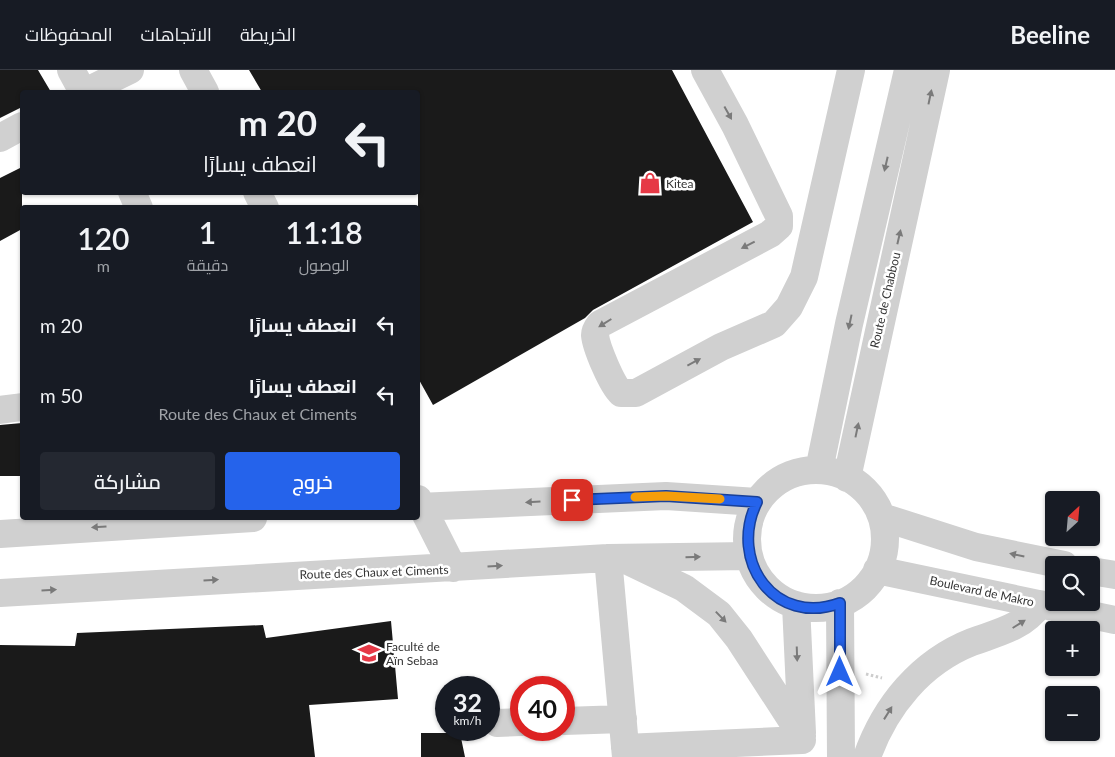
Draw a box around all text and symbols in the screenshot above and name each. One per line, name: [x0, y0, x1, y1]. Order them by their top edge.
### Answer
text: Beeline: [1010, 20, 1090, 49]
text: المحفوظات: [25, 23, 113, 45]
text: الاتجاهات: [141, 23, 212, 45]
text: الخريطة: [240, 23, 296, 45]
one-way arrow: [927, 88, 935, 104]
text: 20 m: [239, 101, 317, 143]
one-way arrow: [724, 106, 733, 119]
icon: left: [335, 110, 400, 175]
text: انعطف يسارًا: [203, 150, 317, 177]
one-way arrow: [882, 156, 890, 171]
shop icon: Kitea: [637, 170, 663, 196]
place label: Kitea: [666, 176, 693, 191]
text: 1: [199, 214, 216, 250]
text: 11:18: [286, 214, 363, 250]
text: 120: [77, 220, 129, 256]
one-way arrow: [895, 229, 903, 244]
one-way arrow: [741, 241, 755, 249]
street label: Route de Chabbou: [867, 251, 903, 349]
text: دقيقة: [187, 255, 228, 274]
text: الوصول: [299, 255, 350, 274]
text: m: [97, 256, 110, 275]
icon: left: [372, 311, 400, 339]
text: انعطف يسارًا: [249, 313, 357, 336]
text: 20 m: [40, 314, 83, 337]
one-way arrow: [845, 314, 853, 330]
one-way arrow: [598, 318, 612, 327]
one-way arrow: [686, 358, 701, 366]
text: انعطف يسارًا: [249, 374, 357, 397]
icon: left: [372, 381, 400, 409]
text: 50 m: [40, 384, 83, 407]
text: Route des Chaux et Ciments: [158, 404, 357, 423]
one-way arrow: [853, 422, 861, 438]
button: مشاركة: [40, 452, 215, 510]
button: خروج: [225, 452, 400, 510]
pin: [551, 479, 593, 521]
icon: arrive: [558, 486, 586, 514]
north arrow: [1045, 491, 1100, 546]
map controls: [1045, 491, 1100, 741]
one-way arrow: [525, 498, 541, 506]
one-way arrow: [91, 524, 107, 532]
one-way arrow: [1008, 551, 1024, 559]
one-way arrow: [685, 553, 701, 561]
button: search: [1045, 556, 1100, 611]
one-way arrow: [488, 561, 504, 569]
street label: Route des Chaux et Ciments: [299, 562, 449, 582]
street label: Boulevard de Makro: [928, 573, 1036, 609]
one-way arrow: [203, 576, 219, 584]
one-way arrow: [41, 586, 57, 594]
one-way arrow: [715, 610, 727, 622]
one-way arrow: [1012, 619, 1026, 629]
button: +: [1045, 621, 1100, 676]
place label: Faculté de Aïn Sebaa: [386, 639, 440, 668]
school or university icon: Faculté de Aïn Sebaa: [356, 640, 382, 666]
position arrow: [813, 645, 865, 697]
one-way arrow: [794, 646, 802, 662]
speed limit sign: 40: [510, 676, 575, 741]
button: −: [1045, 686, 1100, 741]
text: 32: [453, 687, 482, 717]
one-way arrow: [883, 706, 892, 720]
text: km/h: [453, 713, 482, 728]

